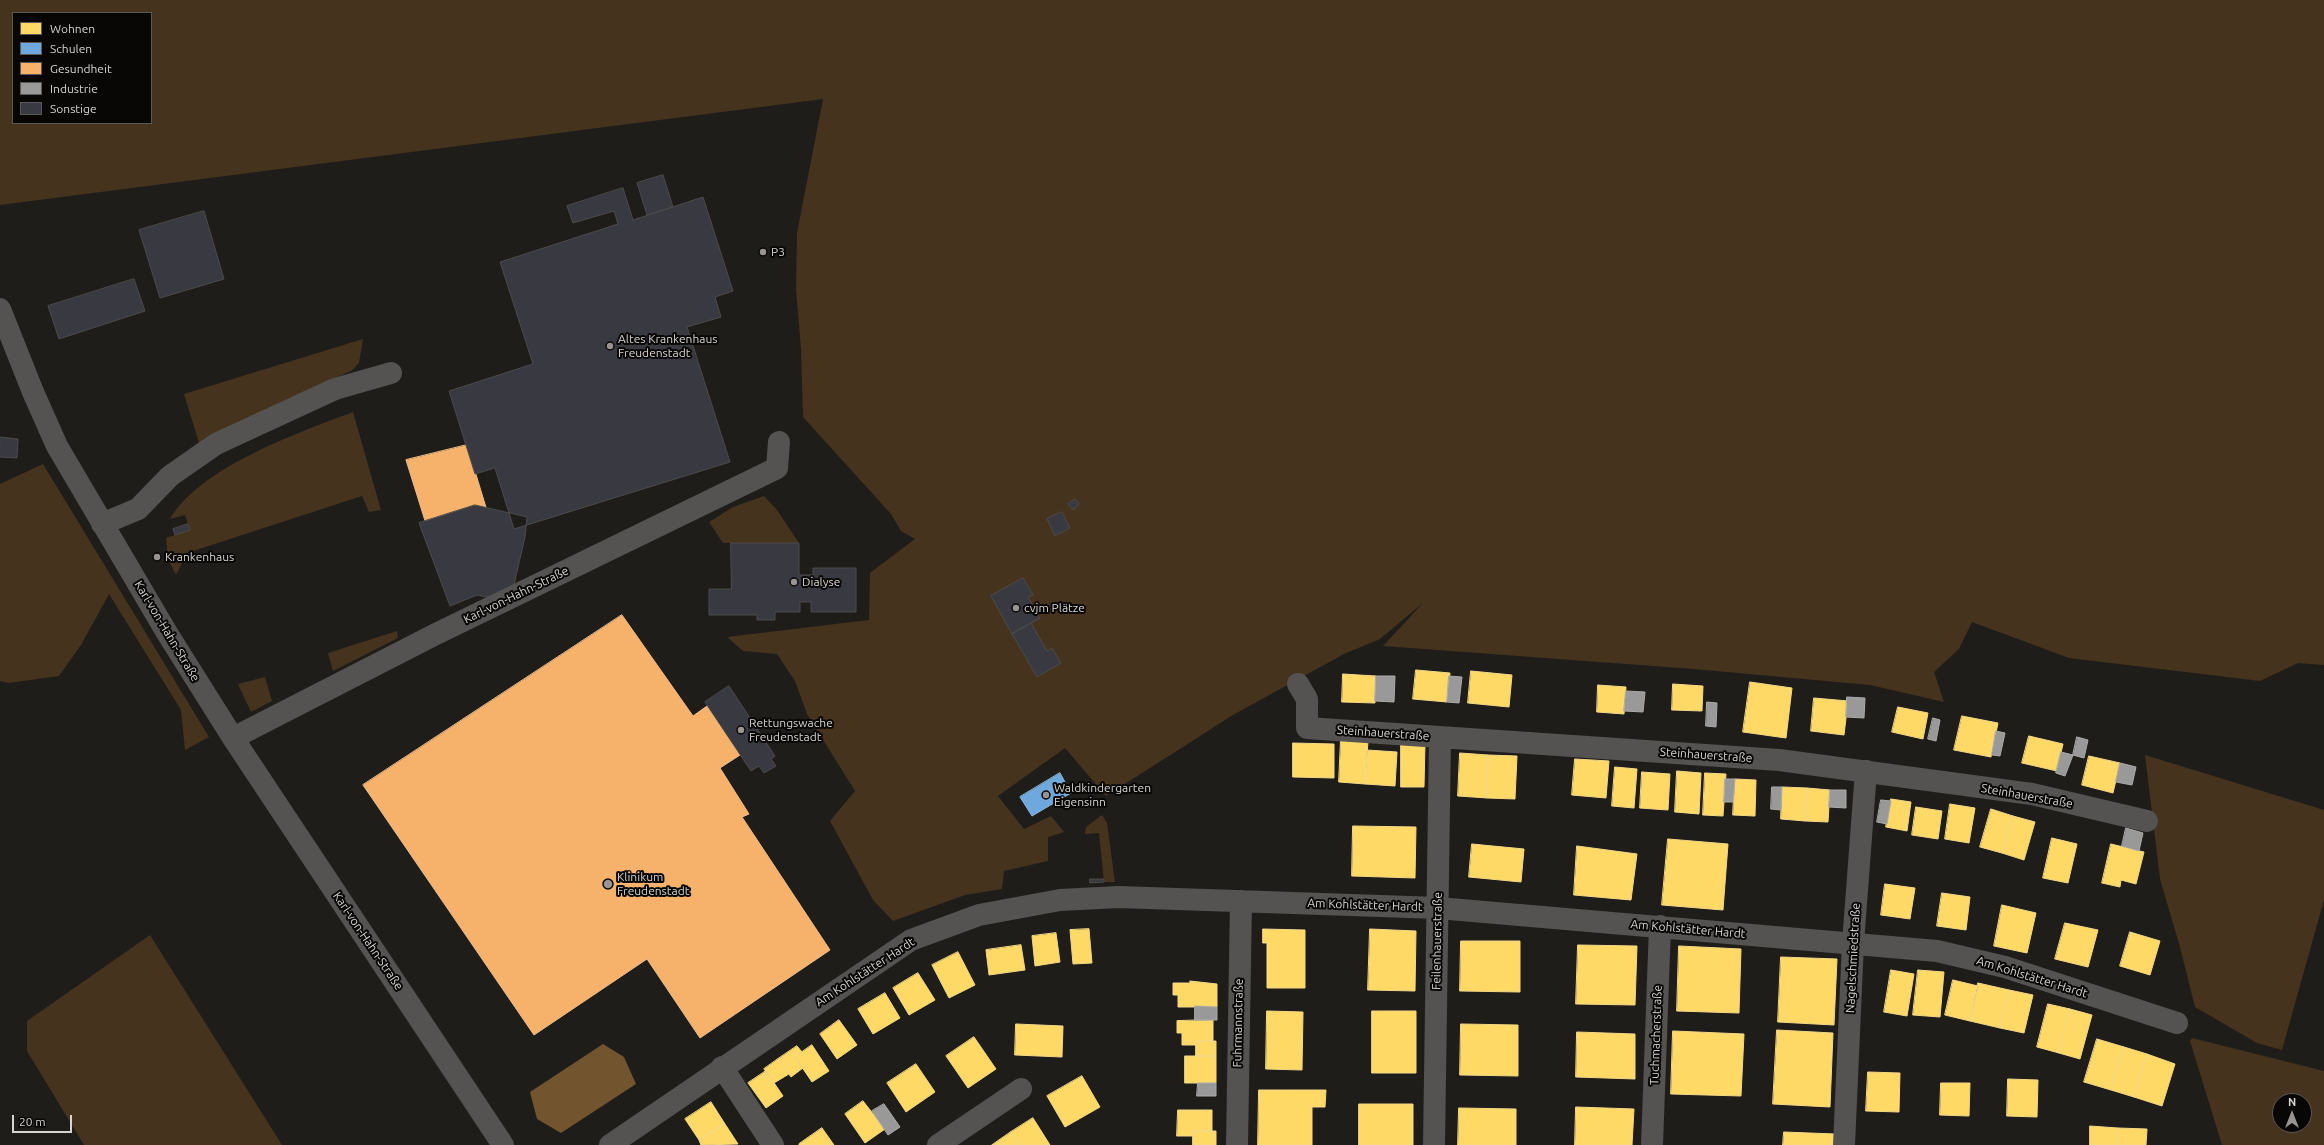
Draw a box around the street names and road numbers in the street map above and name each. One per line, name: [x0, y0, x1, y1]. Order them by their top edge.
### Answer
street label: Karl-von-Hahn-Straße: [461, 563, 571, 627]
street label: Karl-von-Hahn-Straße: [131, 578, 203, 684]
street label: Steinhauerstraße: [1336, 723, 1430, 743]
street label: Steinhauerstraße: [1659, 745, 1753, 765]
street label: Steinhauerstraße: [1980, 781, 2074, 811]
street label: Karl-von-Hahn-Straße: [330, 889, 406, 993]
street label: Feilenhauerstraße: [1429, 892, 1445, 990]
street label: Am Kohlstätter Hardt: [1307, 896, 1423, 914]
street label: Nagelschmiedstraße: [1843, 902, 1863, 1014]
street label: Am Kohlstätter Hardt: [1630, 917, 1746, 941]
street label: Am Kohlstätter Hardt: [813, 935, 917, 1009]
street label: Am Kohlstätter Hardt: [1975, 953, 2089, 1001]
street label: Fuhrmannstraße: [1230, 978, 1246, 1068]
street label: Tuchmacherstraße: [1647, 985, 1665, 1085]

